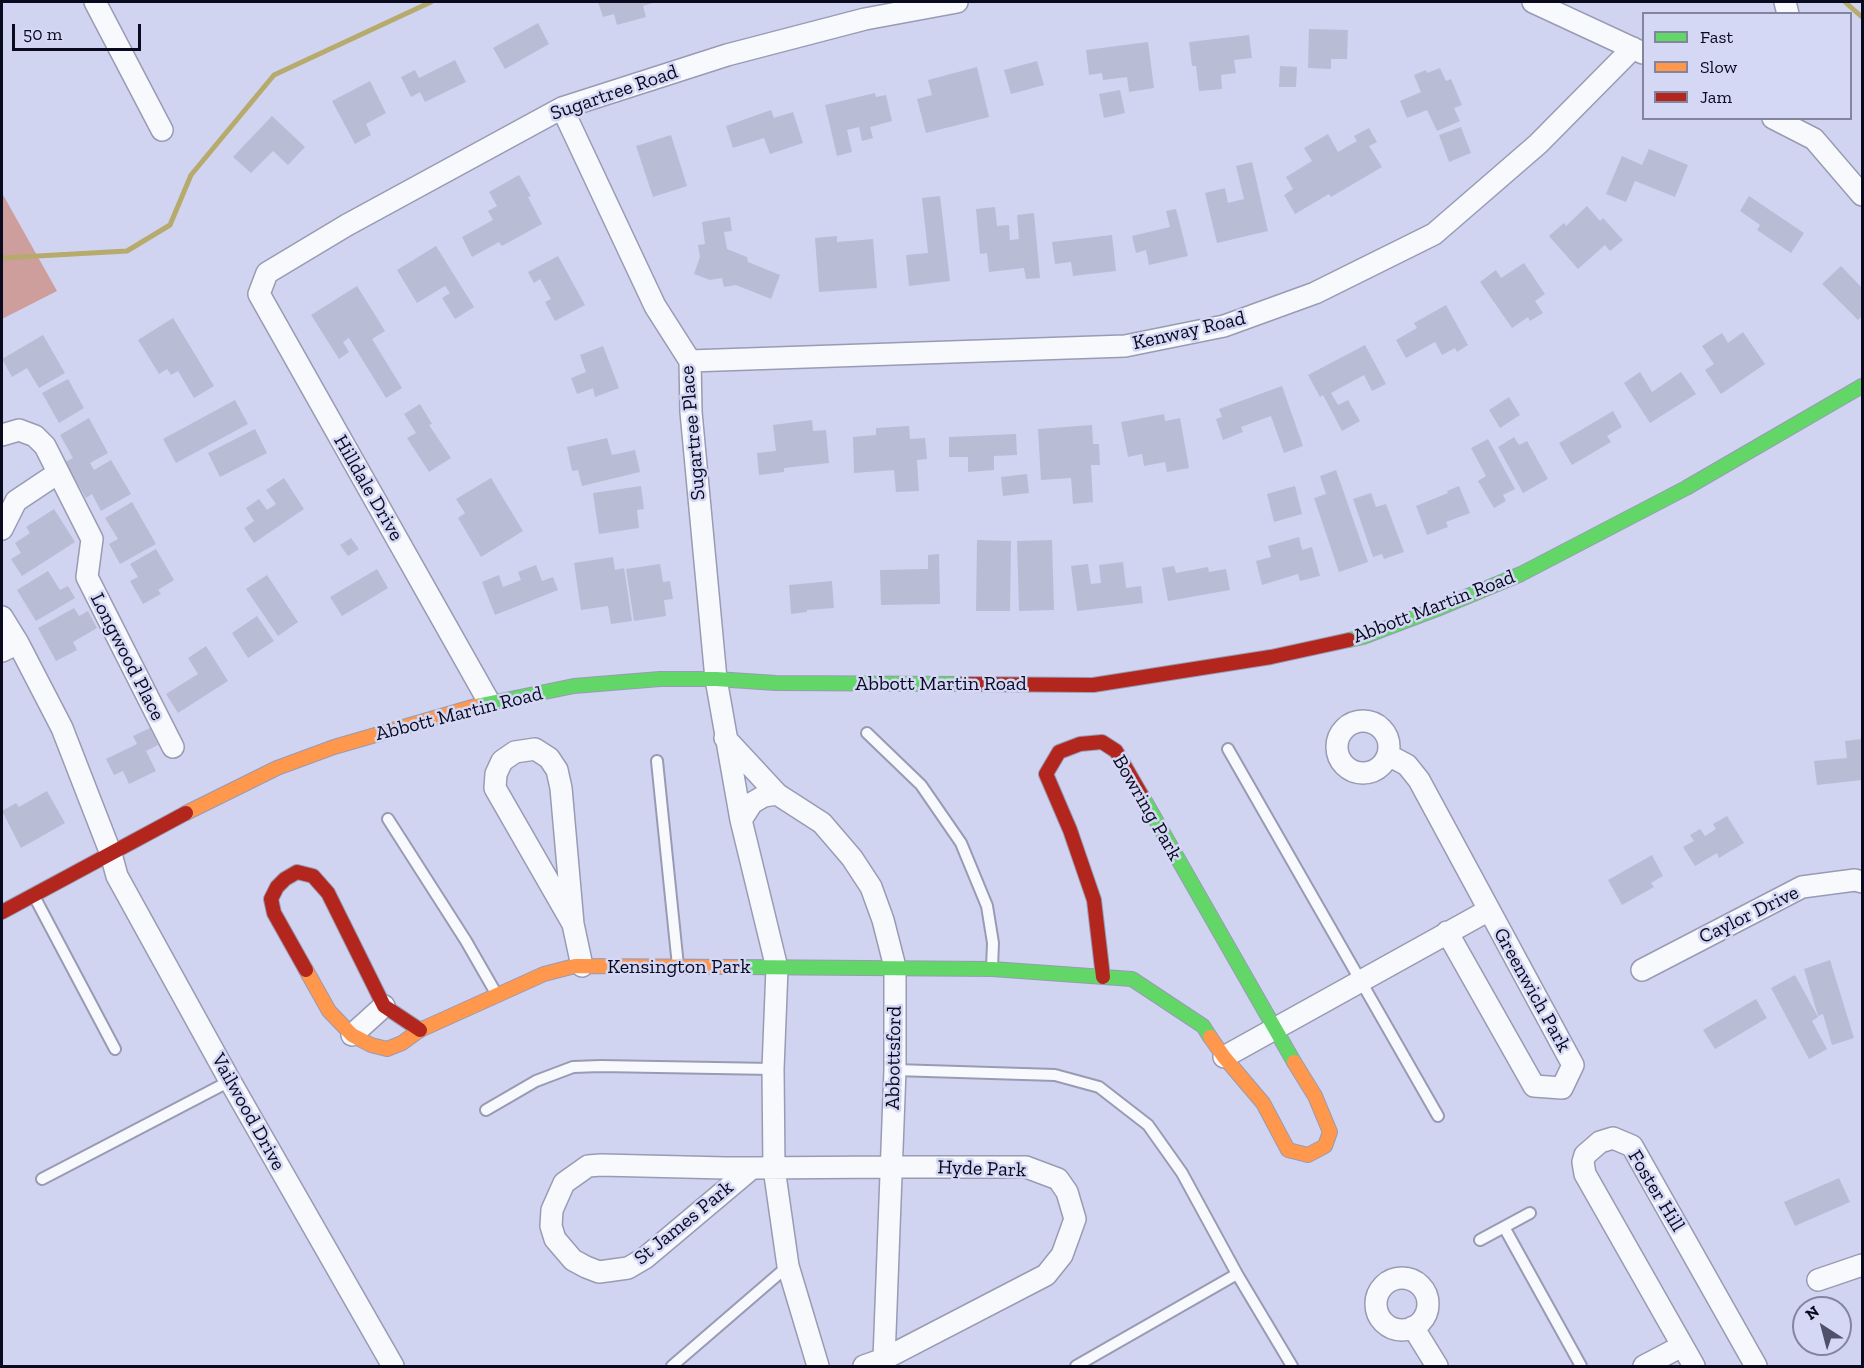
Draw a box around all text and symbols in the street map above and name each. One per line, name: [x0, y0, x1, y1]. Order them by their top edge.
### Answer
scale bar: [15, 12, 144, 50]
legend: [1642, 12, 1852, 120]
text: 50 m: [23, 23, 62, 45]
text: Fast: [1700, 26, 1733, 48]
text: Slow: [1700, 56, 1737, 78]
street label: Sugartree Road: [547, 60, 681, 126]
text: Jam: [1700, 86, 1732, 108]
street label: Kenway Road: [1130, 306, 1248, 356]
street label: Sugartree Place: [675, 365, 711, 501]
street label: Hilldale Drive: [328, 431, 408, 545]
street label: Abbott Martin Road: [1350, 565, 1518, 649]
street label: Longwood Place: [85, 589, 169, 725]
street label: Abbott Martin Road: [855, 672, 1027, 696]
street label: Abbott Martin Road: [373, 682, 545, 746]
street label: Bowring Park: [1107, 751, 1187, 865]
street label: Caylor Drive: [1695, 881, 1803, 949]
street label: Greenwich Park: [1488, 924, 1576, 1056]
street label: Kensington Park: [607, 955, 751, 979]
street label: Abbottsford: [881, 1006, 907, 1110]
street label: Vailwood Drive: [206, 1049, 290, 1175]
street label: Foster Hill: [1622, 1146, 1690, 1236]
street label: Hyde Park: [937, 1155, 1027, 1183]
street label: St James Park: [630, 1176, 738, 1270]
north arrow: [1792, 1296, 1852, 1356]
text: N: [1802, 1301, 1823, 1324]

